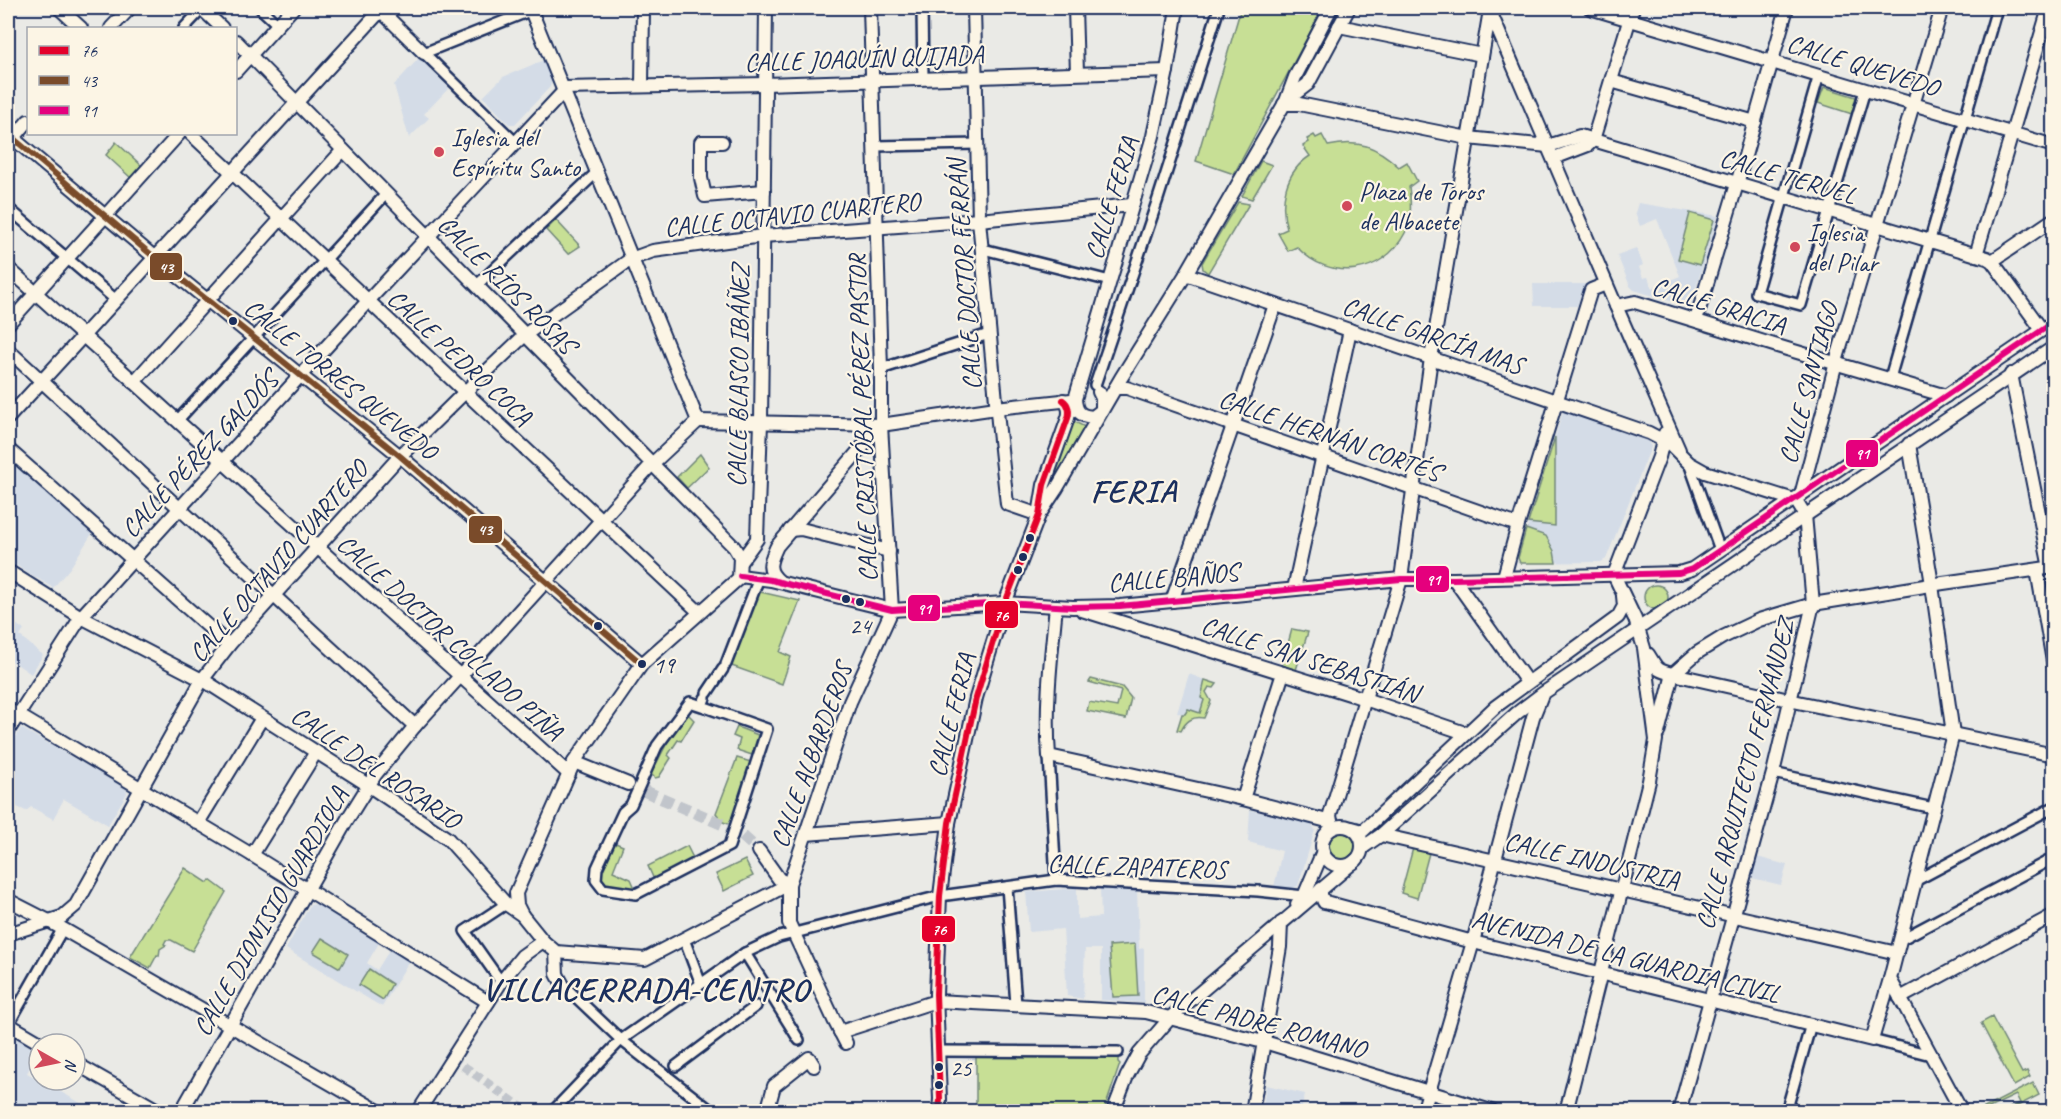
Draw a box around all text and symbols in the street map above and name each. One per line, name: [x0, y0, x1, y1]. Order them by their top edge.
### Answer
legend: [27, 27, 237, 135]
street label: CALLE QUEVEDO: [1783, 27, 1946, 105]
street label: CALLE JOAQUÍN QUIJADA: [744, 38, 986, 79]
text: 76: [81, 40, 98, 62]
text: 43: [81, 70, 99, 92]
text: 91: [81, 100, 98, 122]
place label: Iglesia del Espíritu Santo: [451, 121, 582, 184]
street label: CALLE FERIA: [1077, 132, 1146, 263]
street label: CALLE TERUEL: [1716, 141, 1861, 212]
marker: Iglesia del Espíritu Santo: [432, 145, 446, 159]
street label: CALLE DOCTOR FERRÁN: [940, 154, 989, 391]
place label: Plaza de Toros de Albacete: [1359, 175, 1485, 238]
street label: CALLE OCTAVIO CUARTERO: [663, 184, 925, 244]
marker: Plaza de Toros de Albacete: [1340, 199, 1354, 213]
street label: CALLE RÍOS ROSAS: [430, 208, 587, 364]
place label: Iglesia del Pilar: [1807, 216, 1880, 279]
marker: Iglesia del Pilar: [1788, 240, 1802, 254]
line badge: 43: [149, 252, 183, 281]
street label: CALLE CRISTÓBAL PÉREZ PASTOR: [840, 252, 885, 582]
text: 43: [159, 258, 175, 278]
street label: CALLE BLASCO IBÁÑEZ: [720, 260, 757, 487]
street label: CALLE GRACIA: [1648, 269, 1791, 342]
street label: CALLE PEDRO COCA: [380, 282, 540, 434]
street label: CALLE GARCÍA MAS: [1338, 289, 1531, 383]
street label: CALLE TORRES QUEVEDO: [237, 291, 446, 469]
street label: CALLE SANTIAGO: [1771, 296, 1847, 467]
unlabelled marker: [227, 315, 239, 327]
street label: CALLE PÉREZ GALDÓS: [114, 360, 289, 544]
street label: CALLE HERNÁN CORTÉS: [1215, 382, 1450, 491]
line badge: 91: [1845, 439, 1879, 468]
text: 91: [1855, 444, 1871, 464]
street label: CALLE OCTAVIO CUARTERO: [182, 451, 377, 669]
district label: FERIA: [1091, 471, 1178, 512]
line badge: 43: [468, 515, 503, 544]
text: 43: [478, 520, 494, 540]
street label: CALLE DOCTOR COLLADO PIÑA: [330, 527, 571, 749]
unlabelled marker: [1024, 532, 1036, 544]
unlabelled marker: [1017, 551, 1029, 563]
street label: CALLE BAÑOS: [1107, 555, 1245, 600]
unlabelled marker: [1012, 564, 1024, 576]
line badge: 91: [1415, 565, 1450, 593]
text: 91: [1426, 570, 1442, 590]
unlabelled marker: [840, 593, 852, 605]
line badge: 91: [907, 594, 941, 622]
marker: 24: [854, 596, 866, 608]
text: 91: [917, 599, 933, 619]
line badge: 76: [984, 600, 1019, 629]
text: 76: [994, 606, 1010, 626]
street label: CALLE SAN SEBASTIÁN: [1197, 609, 1427, 712]
place label: 24: [849, 611, 873, 641]
street label: CALLE ARQUITECTO FERNÁNDEZ: [1688, 611, 1804, 933]
unlabelled marker: [592, 620, 604, 632]
street label: CALLE FERIA: [920, 649, 983, 780]
place label: 19: [653, 650, 677, 680]
street label: CALLE ALBARDEROS: [763, 654, 862, 852]
marker: 19: [636, 658, 648, 670]
street label: CALLE DEL ROSARIO: [285, 699, 469, 838]
street label: CALLE DIONISIO GUARDIOLA: [186, 780, 356, 1042]
street label: CALLE INDUSTRIA: [1501, 824, 1684, 897]
street label: CALLE ZAPATEROS: [1047, 847, 1230, 886]
street label: AVENIDA DE LA GUARDIA CIVIL: [1468, 902, 1784, 1011]
line badge: 76: [921, 915, 956, 943]
text: 76: [932, 920, 948, 940]
district label: VILLACERRADA-CENTRO: [482, 969, 812, 1010]
street label: CALLE PADRE ROMANO: [1148, 977, 1372, 1067]
north arrow: [27, 1032, 87, 1092]
place label: 25: [950, 1053, 973, 1083]
text: N: [60, 1058, 81, 1074]
marker: 25: [933, 1061, 945, 1073]
unlabelled marker: [933, 1079, 945, 1091]

